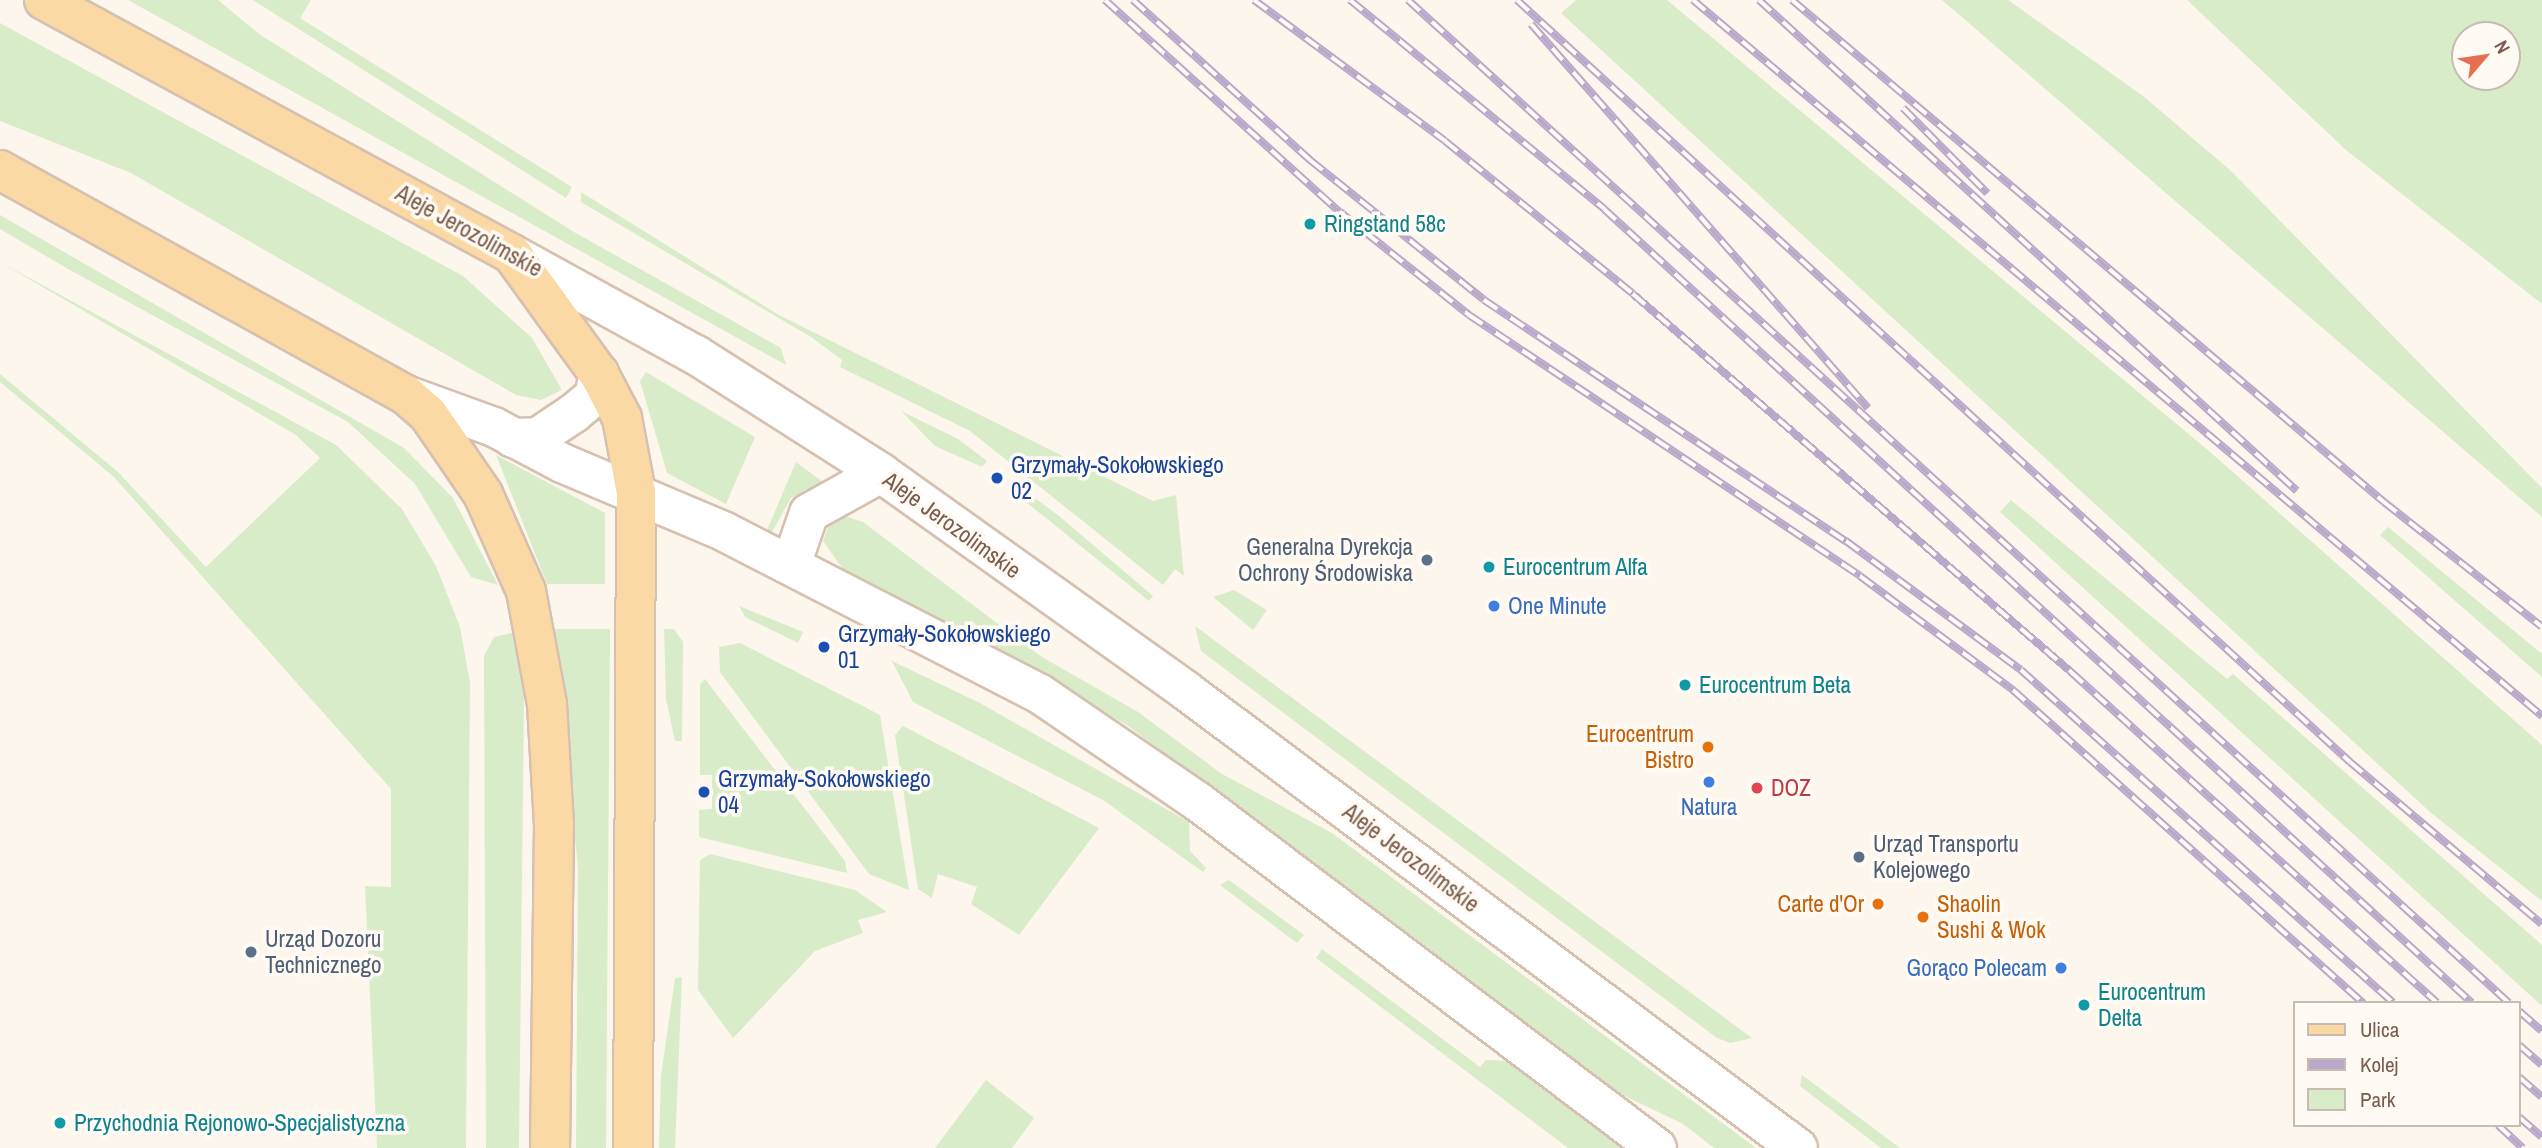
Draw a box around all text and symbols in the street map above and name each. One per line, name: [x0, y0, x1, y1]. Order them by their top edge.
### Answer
north arrow: [2451, 21, 2521, 91]
text: N: [2489, 36, 2517, 58]
street label: Aleje Jerozolimskie: [391, 179, 547, 283]
place label: Ringstand 58c: [1324, 210, 1446, 238]
marker: Ringstand 58c: [1302, 216, 1318, 232]
place label: Grzymały-Sokołowskiego 02: [1011, 451, 1224, 505]
street label: Aleje Jerozolimskie: [878, 466, 1026, 584]
marker: Grzymały-Sokołowskiego 02: [989, 470, 1005, 486]
place label: Generalna Dyrekcja Ochrony Środowiska: [1238, 533, 1413, 587]
marker: Generalna Dyrekcja Ochrony Środowiska: [1419, 552, 1435, 568]
place label: Eurocentrum Alfa: [1503, 553, 1649, 581]
marker: Eurocentrum Alfa: [1481, 559, 1497, 575]
place label: One Minute: [1508, 592, 1607, 620]
marker: One Minute: [1486, 598, 1502, 614]
place label: Grzymały-Sokołowskiego 01: [838, 620, 1051, 674]
marker: Grzymały-Sokołowskiego 01: [816, 639, 832, 655]
place label: Eurocentrum Beta: [1699, 671, 1851, 699]
marker: Eurocentrum Beta: [1677, 677, 1693, 693]
place label: Eurocentrum Bistro: [1586, 720, 1694, 774]
marker: Eurocentrum Bistro: [1700, 739, 1716, 755]
place label: Grzymały-Sokołowskiego 04: [718, 765, 931, 819]
marker: Natura: [1701, 774, 1717, 790]
place label: DOZ: [1771, 774, 1811, 802]
marker: DOZ: [1749, 780, 1765, 796]
marker: Grzymały-Sokołowskiego 04: [696, 784, 712, 800]
place label: Natura: [1681, 793, 1737, 821]
street label: Aleje Jerozolimskie: [1337, 798, 1485, 918]
place label: Urząd Transportu Kolejowego: [1873, 830, 2019, 884]
marker: Urząd Transportu Kolejowego: [1851, 849, 1867, 865]
place label: Carte d'Or: [1778, 890, 1864, 918]
place label: Shaolin Sushi & Wok: [1937, 890, 2046, 944]
marker: Carte d'Or: [1870, 896, 1886, 912]
marker: Shaolin Sushi & Wok: [1915, 909, 1931, 925]
place label: Urząd Dozoru Technicznego: [265, 925, 381, 979]
marker: Urząd Dozoru Technicznego: [243, 944, 259, 960]
place label: Gorąco Polecam: [1907, 954, 2047, 982]
marker: Gorąco Polecam: [2053, 960, 2069, 976]
place label: Eurocentrum Delta: [2098, 978, 2206, 1032]
marker: Eurocentrum Delta: [2076, 997, 2092, 1013]
legend: [2294, 1001, 2521, 1127]
text: Ulica: [2360, 1015, 2399, 1044]
text: Kolej: [2360, 1050, 2398, 1079]
text: Park: [2360, 1085, 2395, 1114]
place label: Przychodnia Rejonowo-Specjalistyczna: [74, 1109, 405, 1137]
marker: Przychodnia Rejonowo-Specjalistyczna: [52, 1115, 68, 1131]

